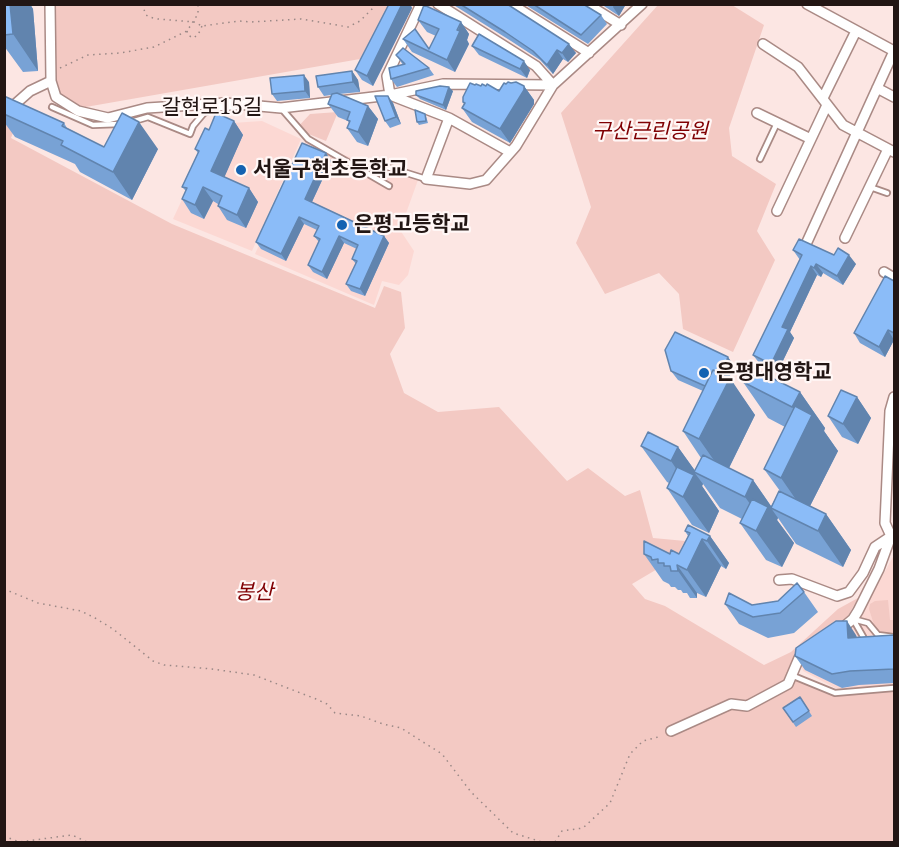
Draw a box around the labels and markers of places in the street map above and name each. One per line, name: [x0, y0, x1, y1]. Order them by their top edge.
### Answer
place label: 서울구현초등학교: [253, 157, 408, 183]
marker: 서울구현초등학교: [234, 163, 248, 177]
place label: 은평고등학교: [354, 212, 470, 238]
marker: 은평고등학교: [335, 218, 349, 232]
place label: 은평대영학교: [716, 360, 832, 386]
marker: 은평대영학교: [697, 366, 711, 380]

